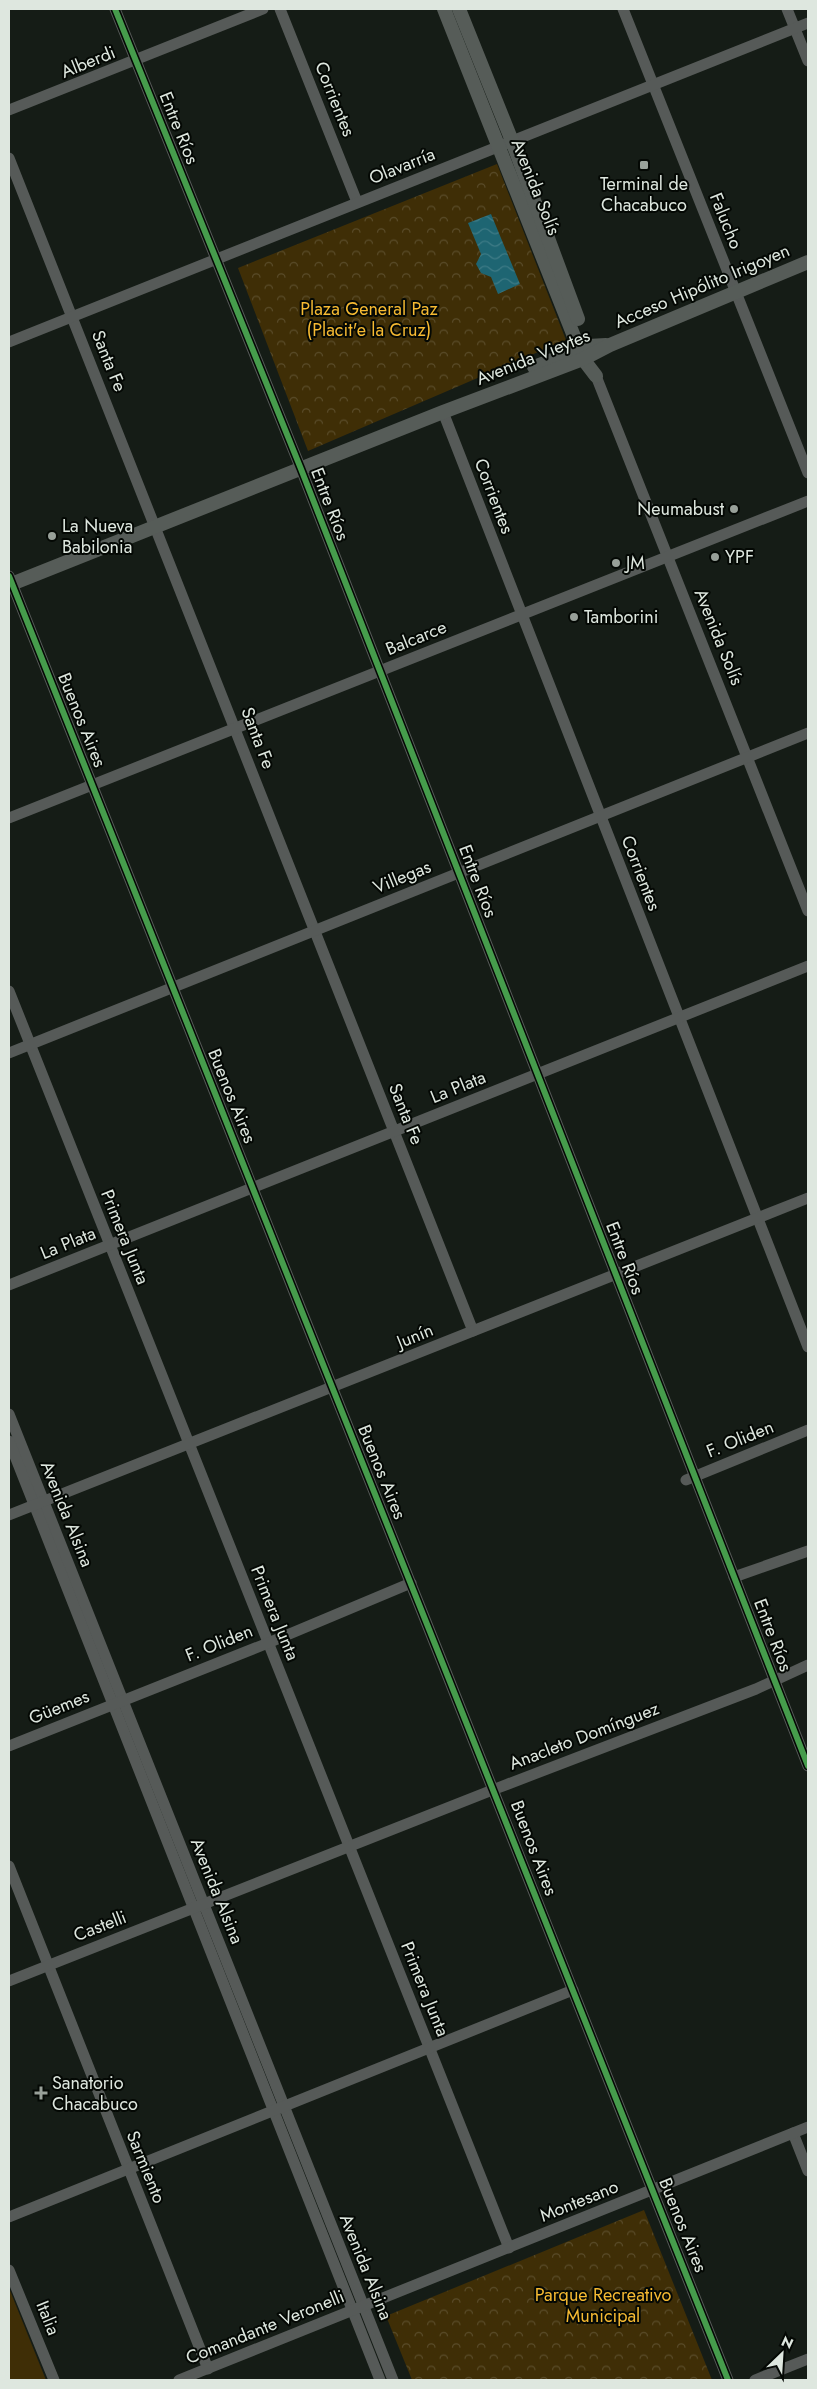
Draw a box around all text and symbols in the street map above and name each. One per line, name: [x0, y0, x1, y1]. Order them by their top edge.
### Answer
street label: Alberdi: [57, 39, 119, 85]
street label: Corrientes: [308, 58, 362, 140]
street label: Entre Ríos: [153, 88, 205, 168]
street label: Avenida Solís: [505, 135, 567, 239]
street label: Olavarría: [365, 141, 439, 191]
marker: Terminal de Chacabuco: [638, 159, 650, 171]
place label: Terminal de Chacabuco: [600, 171, 688, 218]
street label: Falucho: [703, 189, 749, 253]
street label: Acceso Hipólito Irigoyen: [610, 237, 794, 335]
park label: Plaza General Paz (Placit'e la Cruz): [300, 296, 439, 343]
street label: Avenida Vieytes: [472, 322, 594, 392]
street label: Santa Fe: [85, 326, 133, 396]
street label: Corrientes: [468, 455, 520, 537]
street label: Entre Ríos: [304, 464, 356, 544]
place label: Neumabust: [637, 496, 725, 522]
marker: Neumabust: [728, 503, 740, 515]
place label: La Nueva Babilonia: [62, 513, 133, 560]
marker: La Nueva Babilonia: [46, 530, 58, 542]
place label: YPF: [725, 544, 754, 570]
place label: JM: [624, 550, 645, 576]
marker: YPF: [709, 551, 721, 563]
marker: JM: [610, 557, 622, 569]
street label: Avenida Solís: [688, 585, 750, 689]
place label: Tamborini: [584, 604, 658, 630]
marker: Tamborini: [568, 611, 580, 623]
street label: Balcarce: [382, 614, 450, 662]
street label: Buenos Aires: [51, 669, 113, 771]
street label: Santa Fe: [234, 703, 282, 773]
street label: Corrientes: [615, 832, 667, 914]
street label: Entre Ríos: [452, 841, 504, 921]
street label: Villegas: [369, 854, 435, 900]
street label: Buenos Aires: [201, 1045, 263, 1147]
street label: La Plata: [426, 1064, 490, 1110]
street label: Santa Fe: [382, 1079, 430, 1149]
street label: Primera Junta: [94, 1186, 156, 1288]
street label: Entre Ríos: [599, 1218, 651, 1298]
street label: La Plata: [36, 1220, 100, 1266]
street label: Junín: [391, 1317, 437, 1356]
street label: F. Oliden: [702, 1414, 778, 1464]
street label: Buenos Aires: [351, 1421, 413, 1523]
street label: Avenida Alsina: [34, 1457, 100, 1571]
street label: Primera Junta: [244, 1562, 306, 1664]
street label: Entre Ríos: [747, 1595, 799, 1675]
street label: F. Oliden: [181, 1618, 257, 1668]
street label: Güemes: [25, 1683, 93, 1731]
street label: Anacleto Domínguez: [505, 1695, 663, 1777]
street label: Buenos Aires: [504, 1797, 564, 1899]
street label: Avenida Alsina: [184, 1834, 250, 1948]
street label: Castelli: [70, 1904, 130, 1948]
street label: Primera Junta: [394, 1938, 456, 2040]
place label: Sanatorio Chacabuco: [52, 2070, 138, 2117]
marker: Sanatorio Chacabuco: [34, 2086, 48, 2100]
street label: Sarmiento: [120, 2127, 172, 2207]
street label: Montesano: [536, 2173, 622, 2229]
street label: Buenos Aires: [652, 2174, 714, 2276]
street label: Avenida Alsina: [333, 2210, 399, 2324]
park label: Parque Recreativo Municipal: [535, 2282, 671, 2329]
street label: Comandante Veronelli: [182, 2283, 348, 2371]
street label: Italia: [29, 2297, 67, 2339]
north arrow: [757, 2329, 807, 2379]
text: N: [778, 2331, 797, 2354]

